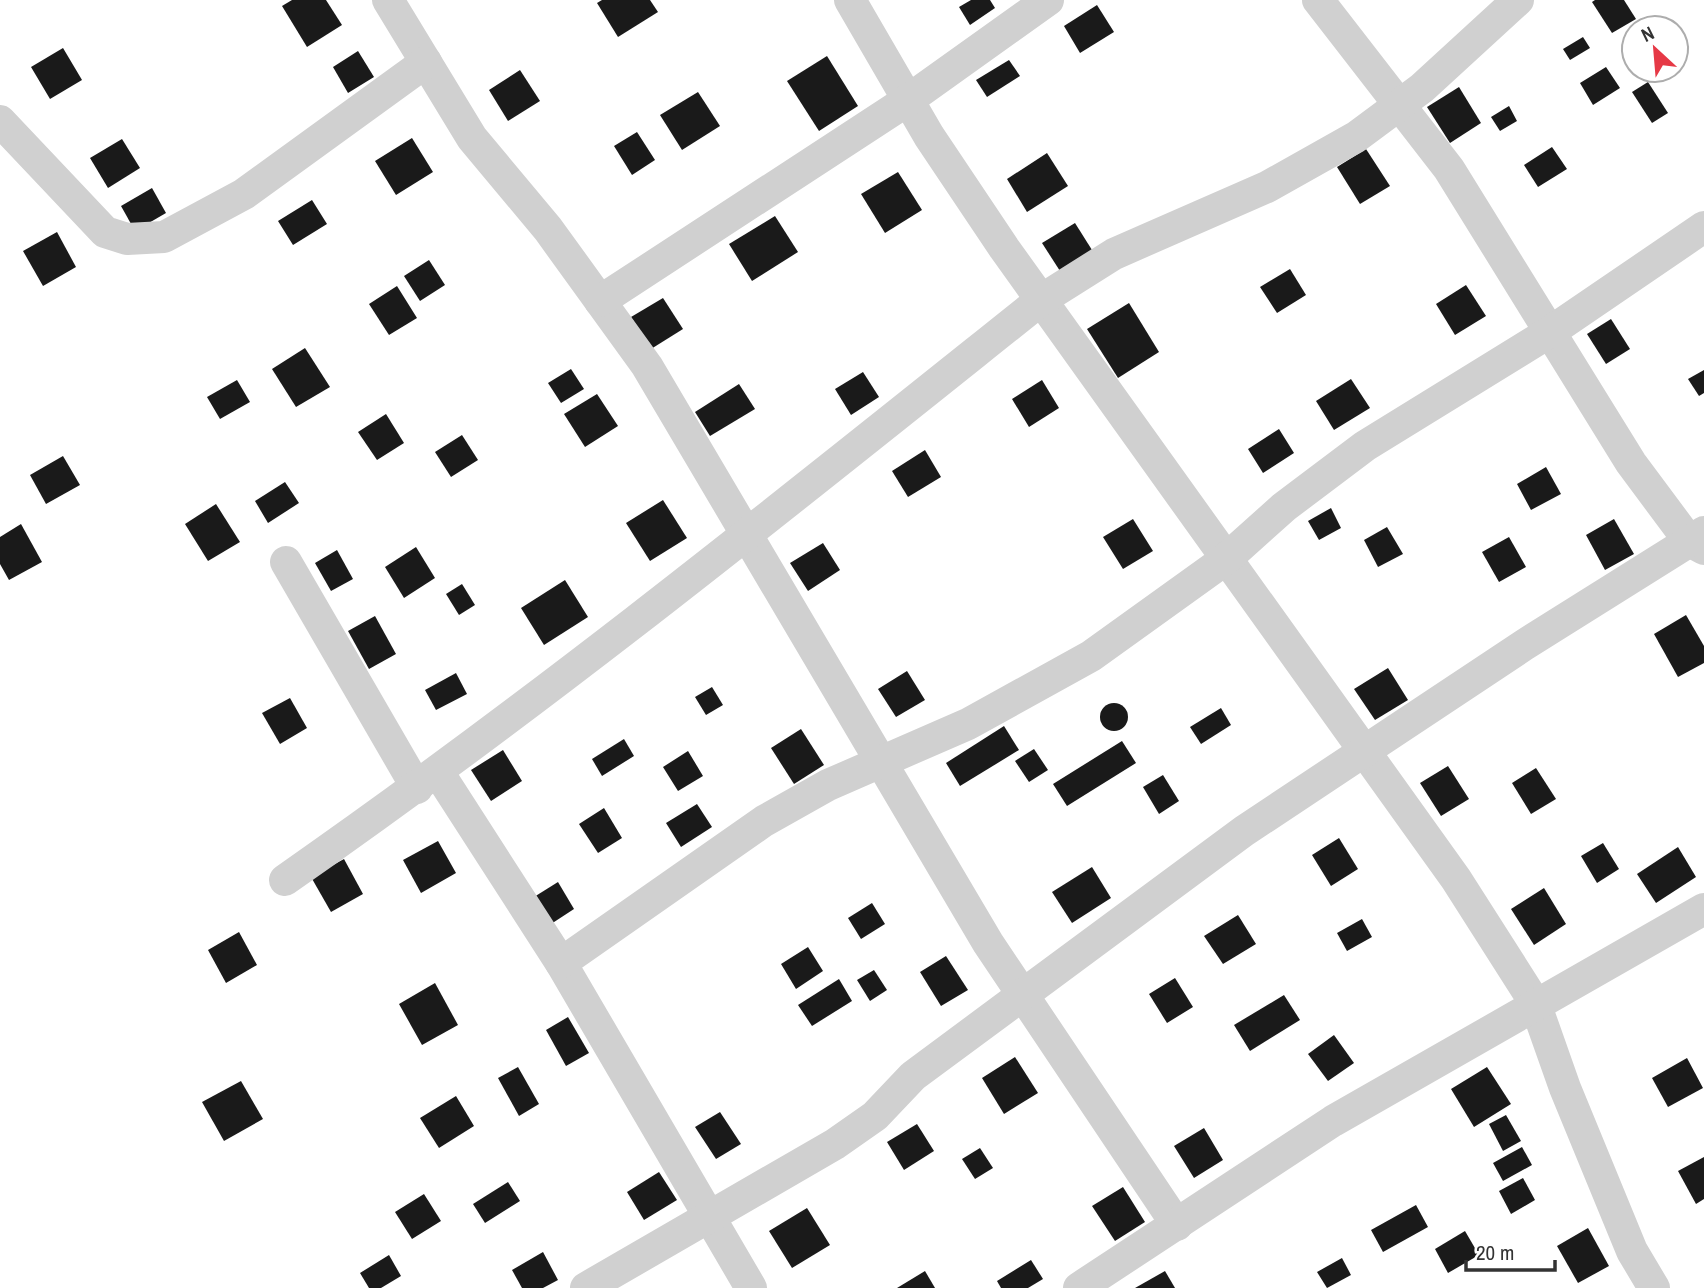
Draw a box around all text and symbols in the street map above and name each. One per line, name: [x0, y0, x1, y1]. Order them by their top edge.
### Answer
north arrow: [1620, 14, 1690, 84]
text: N: [1637, 20, 1658, 48]
scale bar: [1466, 1228, 1555, 1272]
text: 20 m: [1476, 1238, 1514, 1267]

